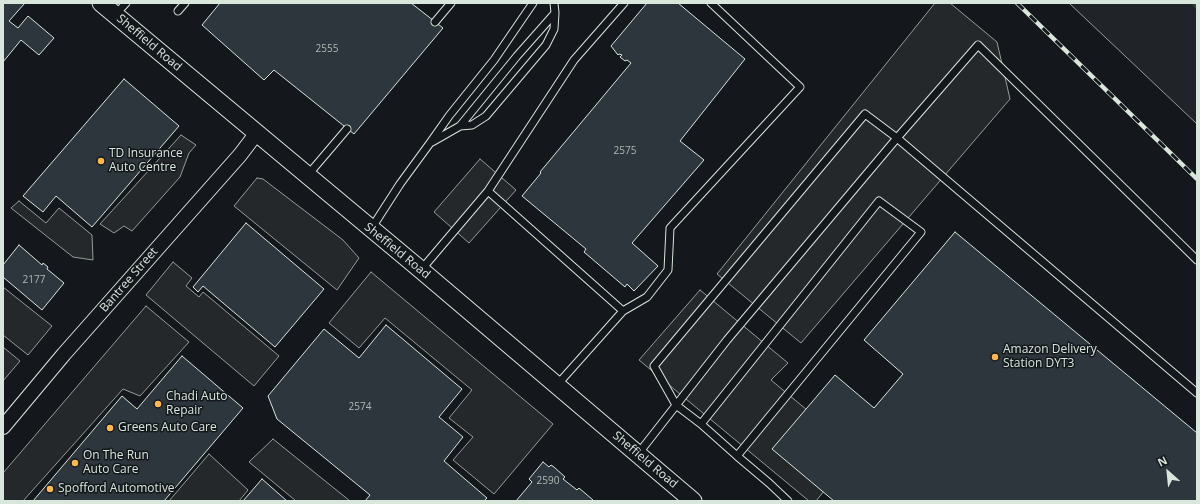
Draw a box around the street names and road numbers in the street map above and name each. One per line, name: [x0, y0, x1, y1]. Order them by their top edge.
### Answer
street label: Sheffield Road: [113, 12, 185, 74]
street label: Sheffield Road: [361, 220, 433, 282]
street label: Bantree Street: [97, 245, 161, 315]
street label: Sheffield Road: [609, 429, 681, 491]

